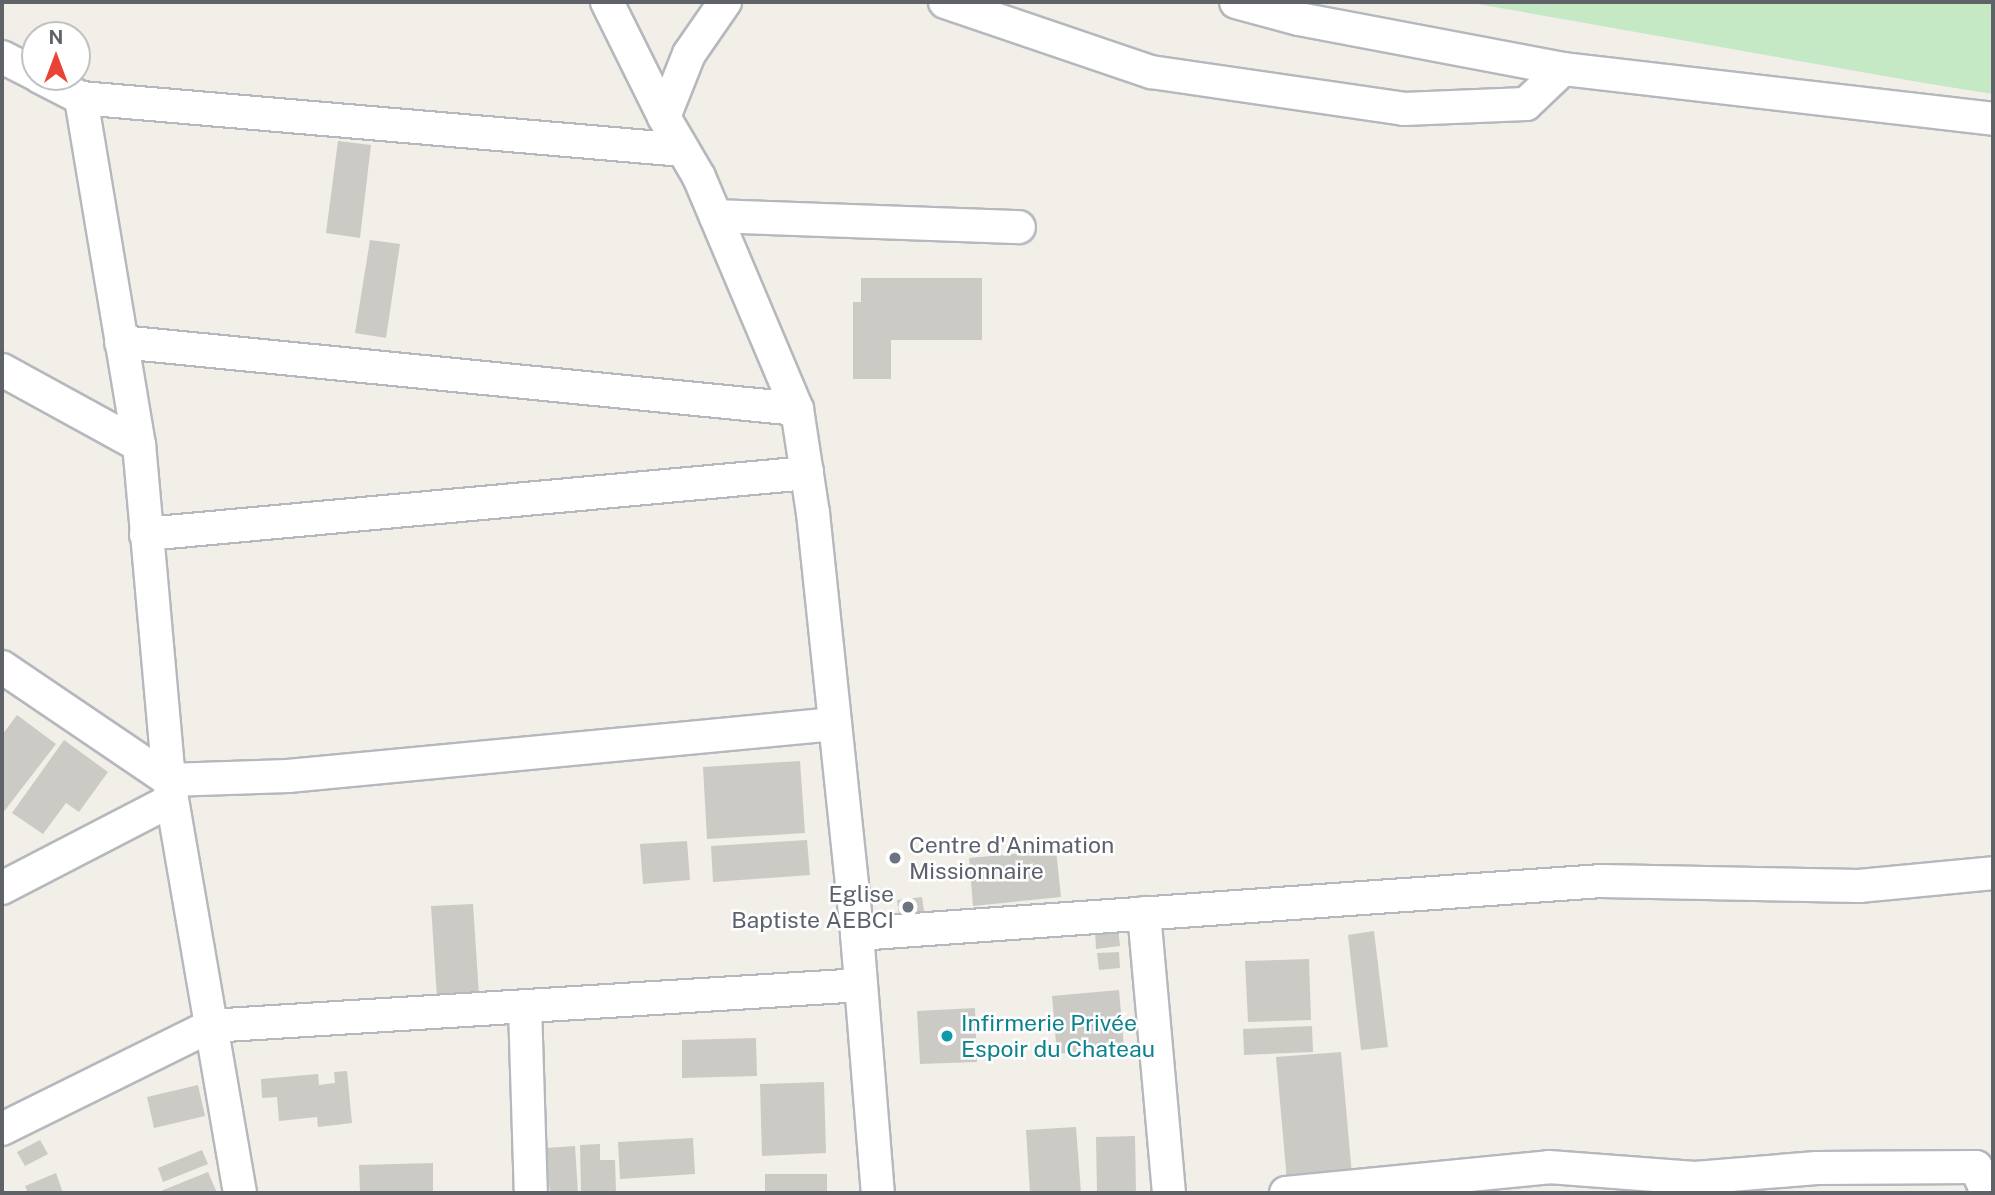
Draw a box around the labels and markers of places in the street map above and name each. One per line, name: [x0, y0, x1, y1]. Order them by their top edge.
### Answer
place label: Centre d'Animation Missionnaire: [909, 831, 1115, 885]
marker: Centre d'Animation Missionnaire: [887, 850, 903, 866]
place label: Eglise Baptiste AEBCI: [731, 880, 894, 934]
marker: Eglise Baptiste AEBCI: [900, 899, 916, 915]
place label: Infirmerie Privée Espoir du Chateau: [961, 1009, 1155, 1063]
marker: Infirmerie Privée Espoir du Chateau: [939, 1028, 955, 1044]

